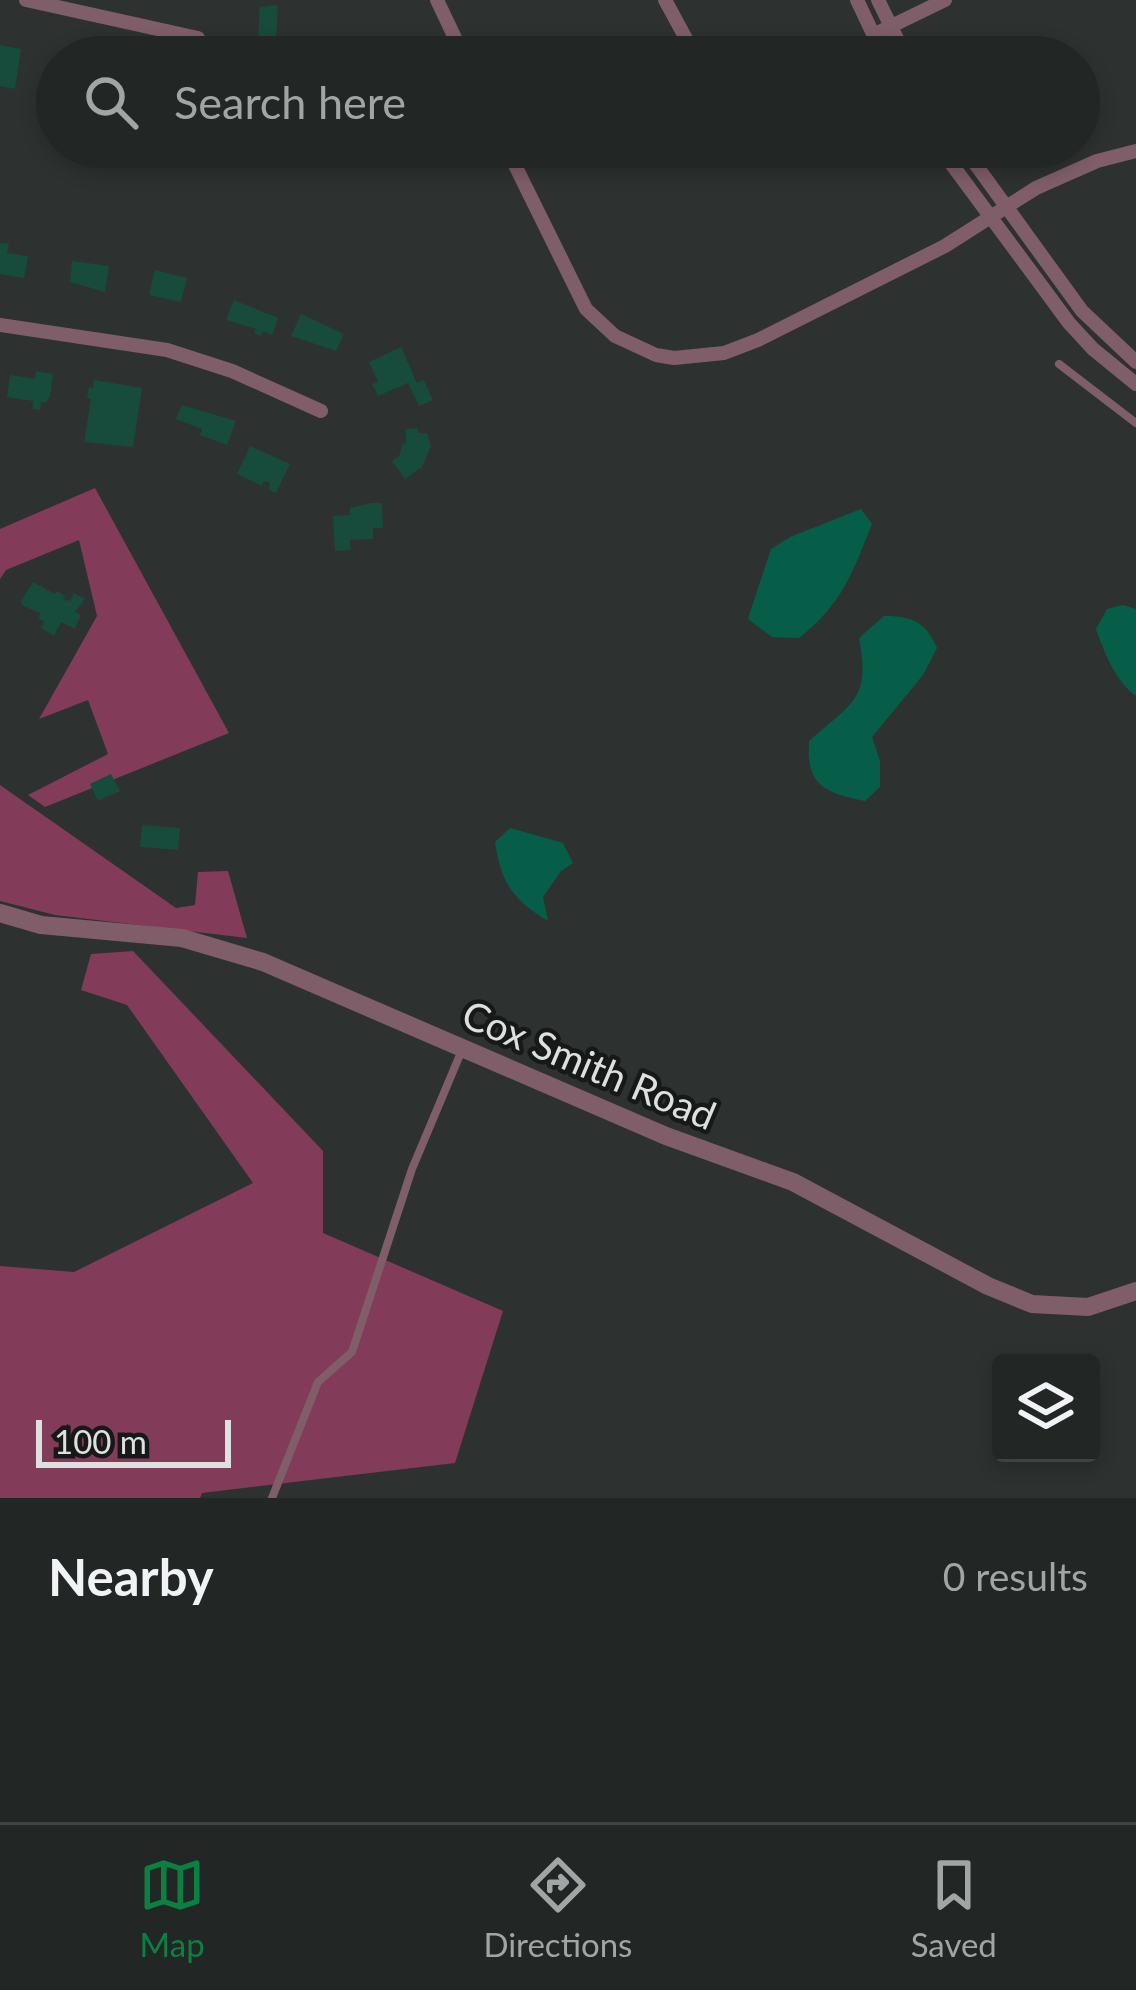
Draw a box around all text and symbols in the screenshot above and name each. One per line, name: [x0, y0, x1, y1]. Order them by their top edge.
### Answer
search box: [36, 36, 1100, 168]
icon: search: [78, 69, 144, 135]
text: Search here: [174, 75, 406, 129]
street label: Cox Smith Road: [456, 990, 723, 1138]
map controls: [992, 1354, 1100, 1462]
button: layers: [992, 1354, 1100, 1462]
scale bar: [36, 1414, 231, 1467]
text: 100 m: [54, 1421, 147, 1461]
text: Nearby: [48, 1546, 214, 1607]
text: 0 results: [943, 1553, 1088, 1599]
tab: Map: [139, 1852, 205, 1964]
tab: Directions: [483, 1852, 632, 1964]
tab: Saved: [911, 1852, 997, 1964]

